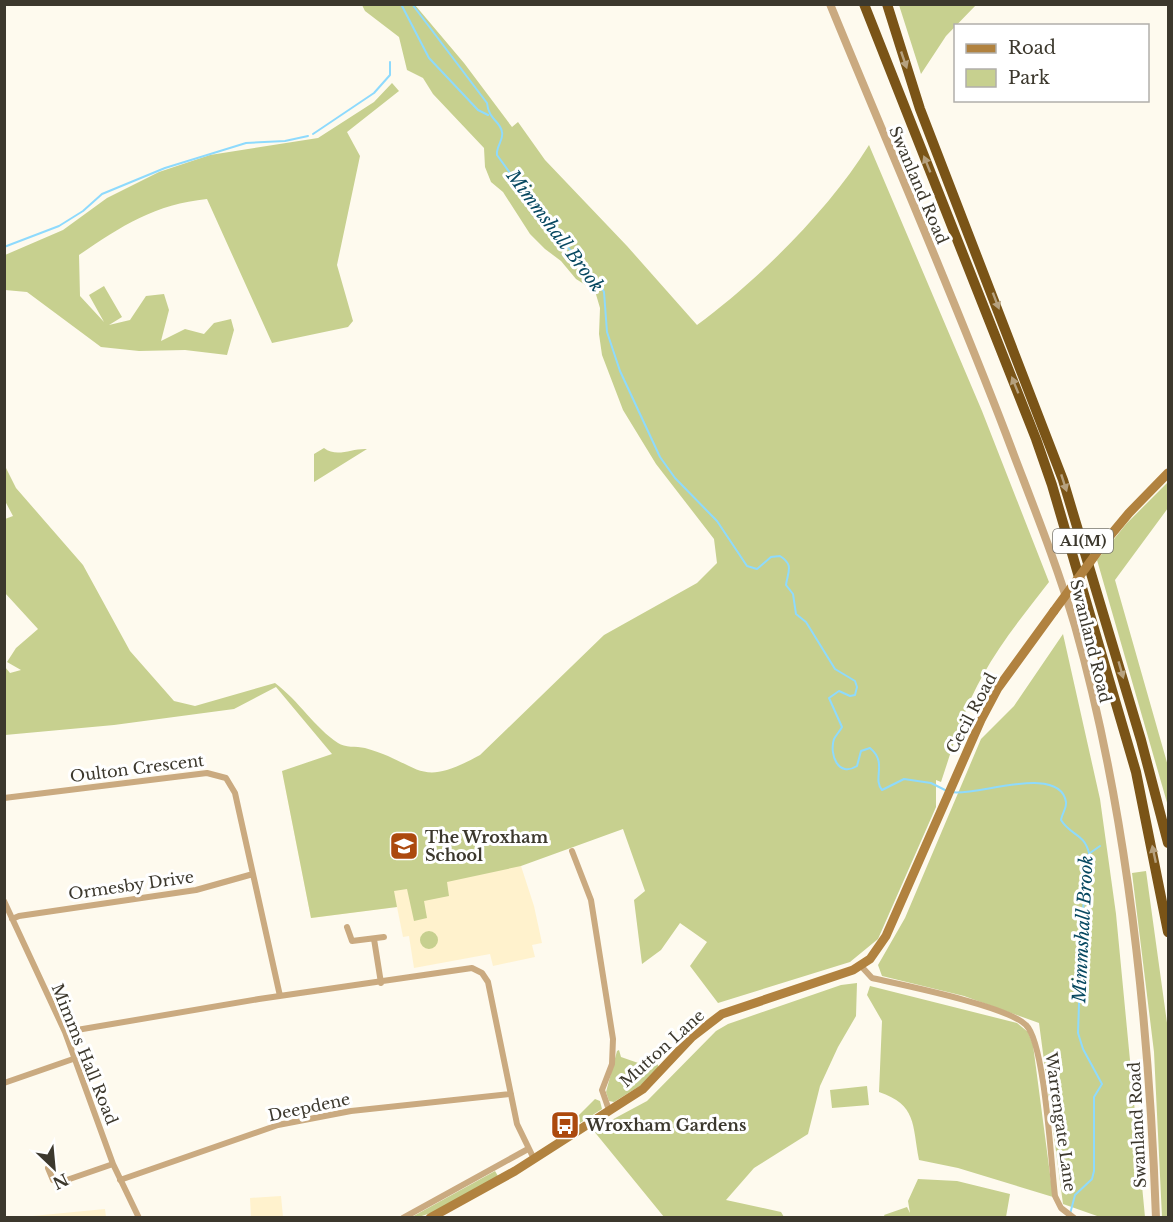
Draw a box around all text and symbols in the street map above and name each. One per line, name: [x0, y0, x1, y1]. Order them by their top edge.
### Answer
legend: [954, 24, 1149, 102]
text: Road: [1008, 37, 1056, 59]
one-way arrow: [899, 51, 909, 69]
text: Park: [1008, 67, 1050, 89]
street label: Swanland Road: [885, 123, 953, 247]
one-way arrow: [922, 155, 932, 173]
water label: Mimmshall Brook: [501, 165, 608, 296]
one-way arrow: [992, 292, 1001, 310]
one-way arrow: [1009, 375, 1019, 393]
one-way arrow: [1060, 474, 1070, 492]
road number: A1(M): [1053, 529, 1113, 553]
street label: Swanland Road: [1066, 577, 1116, 705]
one-way arrow: [1117, 661, 1126, 679]
street label: Cecil Road: [941, 669, 1001, 757]
street label: Oulton Crescent: [69, 750, 205, 786]
place label: The Wroxham School: [425, 827, 548, 865]
school or university icon: The Wroxham School: [388, 830, 420, 862]
one-way arrow: [1149, 844, 1158, 863]
water label: Mimmshall Brook: [1068, 855, 1098, 1004]
street label: Ormesby Drive: [67, 866, 195, 904]
street label: Mimms Hall Road: [48, 981, 123, 1128]
street label: Mutton Lane: [616, 1005, 708, 1091]
street label: Warrengate Lane: [1041, 1050, 1081, 1193]
street label: Swanland Road: [1124, 1061, 1150, 1189]
street label: Deepdene: [266, 1089, 352, 1125]
bus stop icon: Wroxham Gardens: [549, 1109, 581, 1141]
place label: Wroxham Gardens: [585, 1115, 746, 1135]
north arrow: [24, 1138, 84, 1198]
text: N: [49, 1169, 72, 1194]

